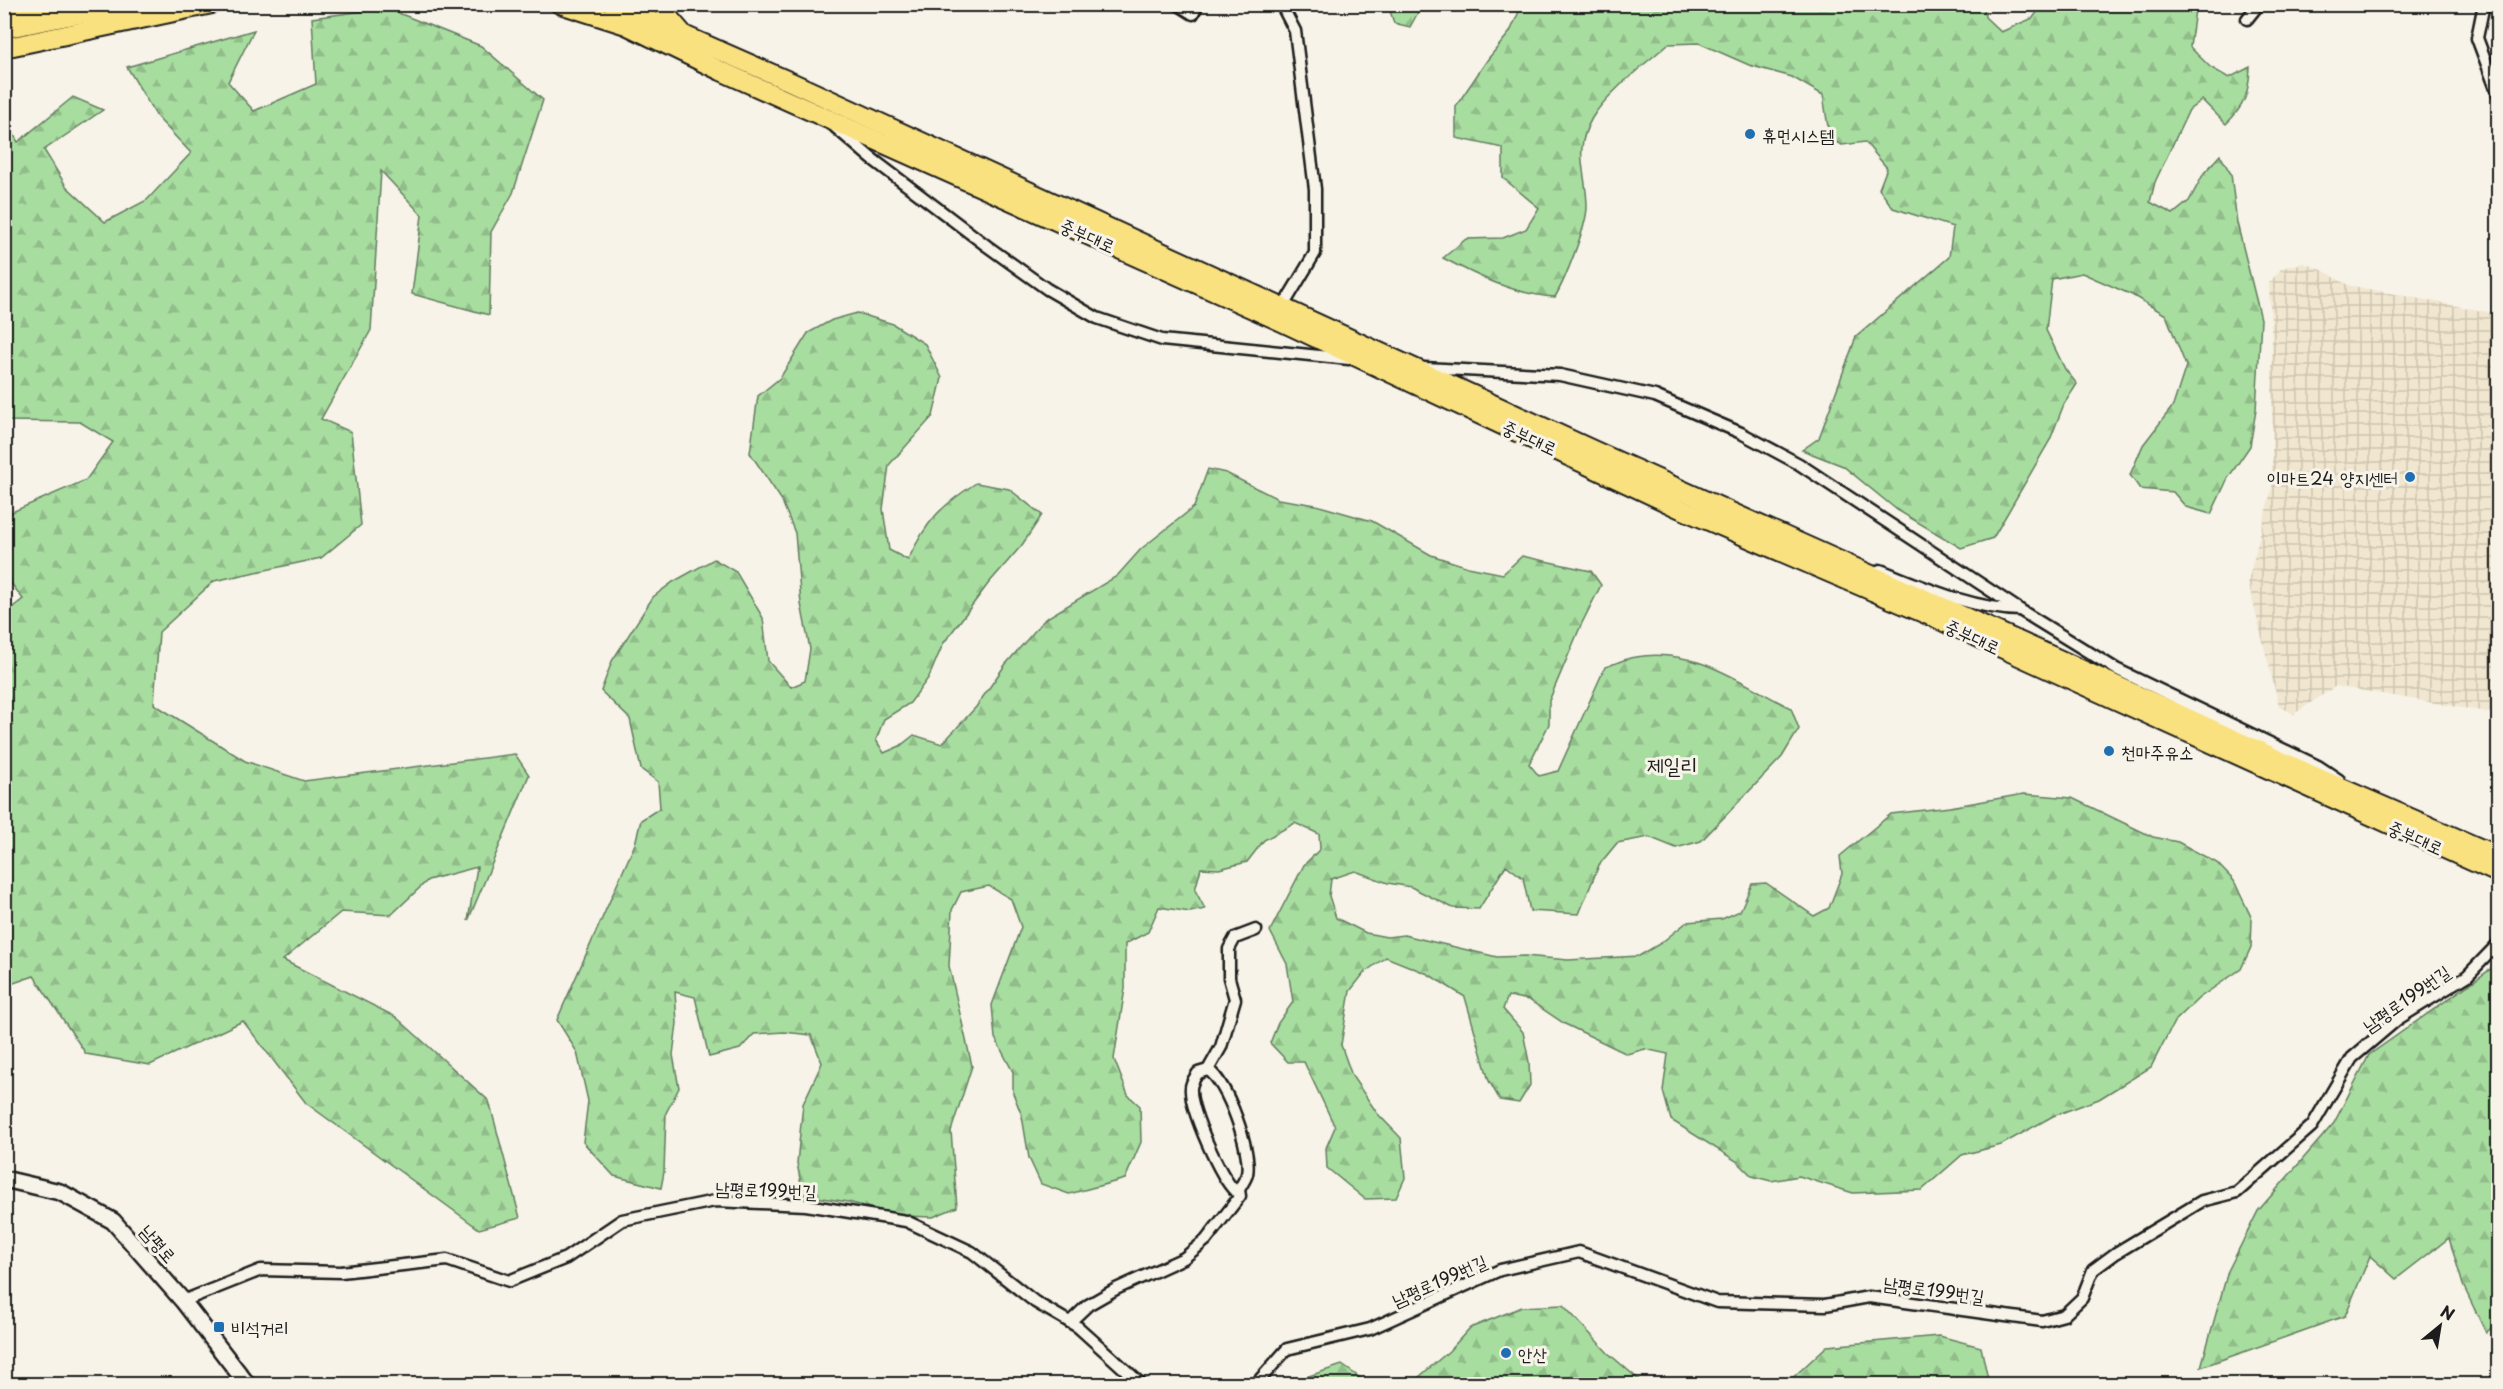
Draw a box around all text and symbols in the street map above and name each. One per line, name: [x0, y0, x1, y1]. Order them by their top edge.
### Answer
place label: 휴먼시스템: [1762, 121, 1834, 148]
marker: 휴먼시스템: [1743, 127, 1757, 141]
street label: 중부대로: [1056, 211, 1120, 259]
street label: 중부대로: [1498, 413, 1562, 461]
place label: 이마트24 양지센터: [2267, 464, 2398, 491]
marker: 이마트24 양지센터: [2403, 470, 2417, 484]
street label: 중부대로: [1941, 612, 2005, 660]
place label: 천마주유소: [2121, 738, 2193, 765]
marker: 천마주유소: [2102, 744, 2116, 758]
district label: 제일리: [1647, 748, 1697, 780]
street label: 중부대로: [2384, 813, 2448, 861]
street label: 남평로199번길: [2357, 958, 2456, 1038]
street label: 남평로199번길: [715, 1174, 818, 1204]
street label: 남평로: [135, 1218, 183, 1268]
street label: 남평로199번길: [1387, 1247, 1491, 1313]
street label: 남평로199번길: [1882, 1269, 1987, 1310]
north arrow: [2410, 1296, 2470, 1356]
text: N: [2437, 1299, 2459, 1326]
place label: 비석거리: [231, 1314, 289, 1341]
marker: 비석거리: [212, 1320, 226, 1334]
place label: 안산: [1518, 1340, 1547, 1367]
marker: 안산: [1499, 1346, 1513, 1360]

